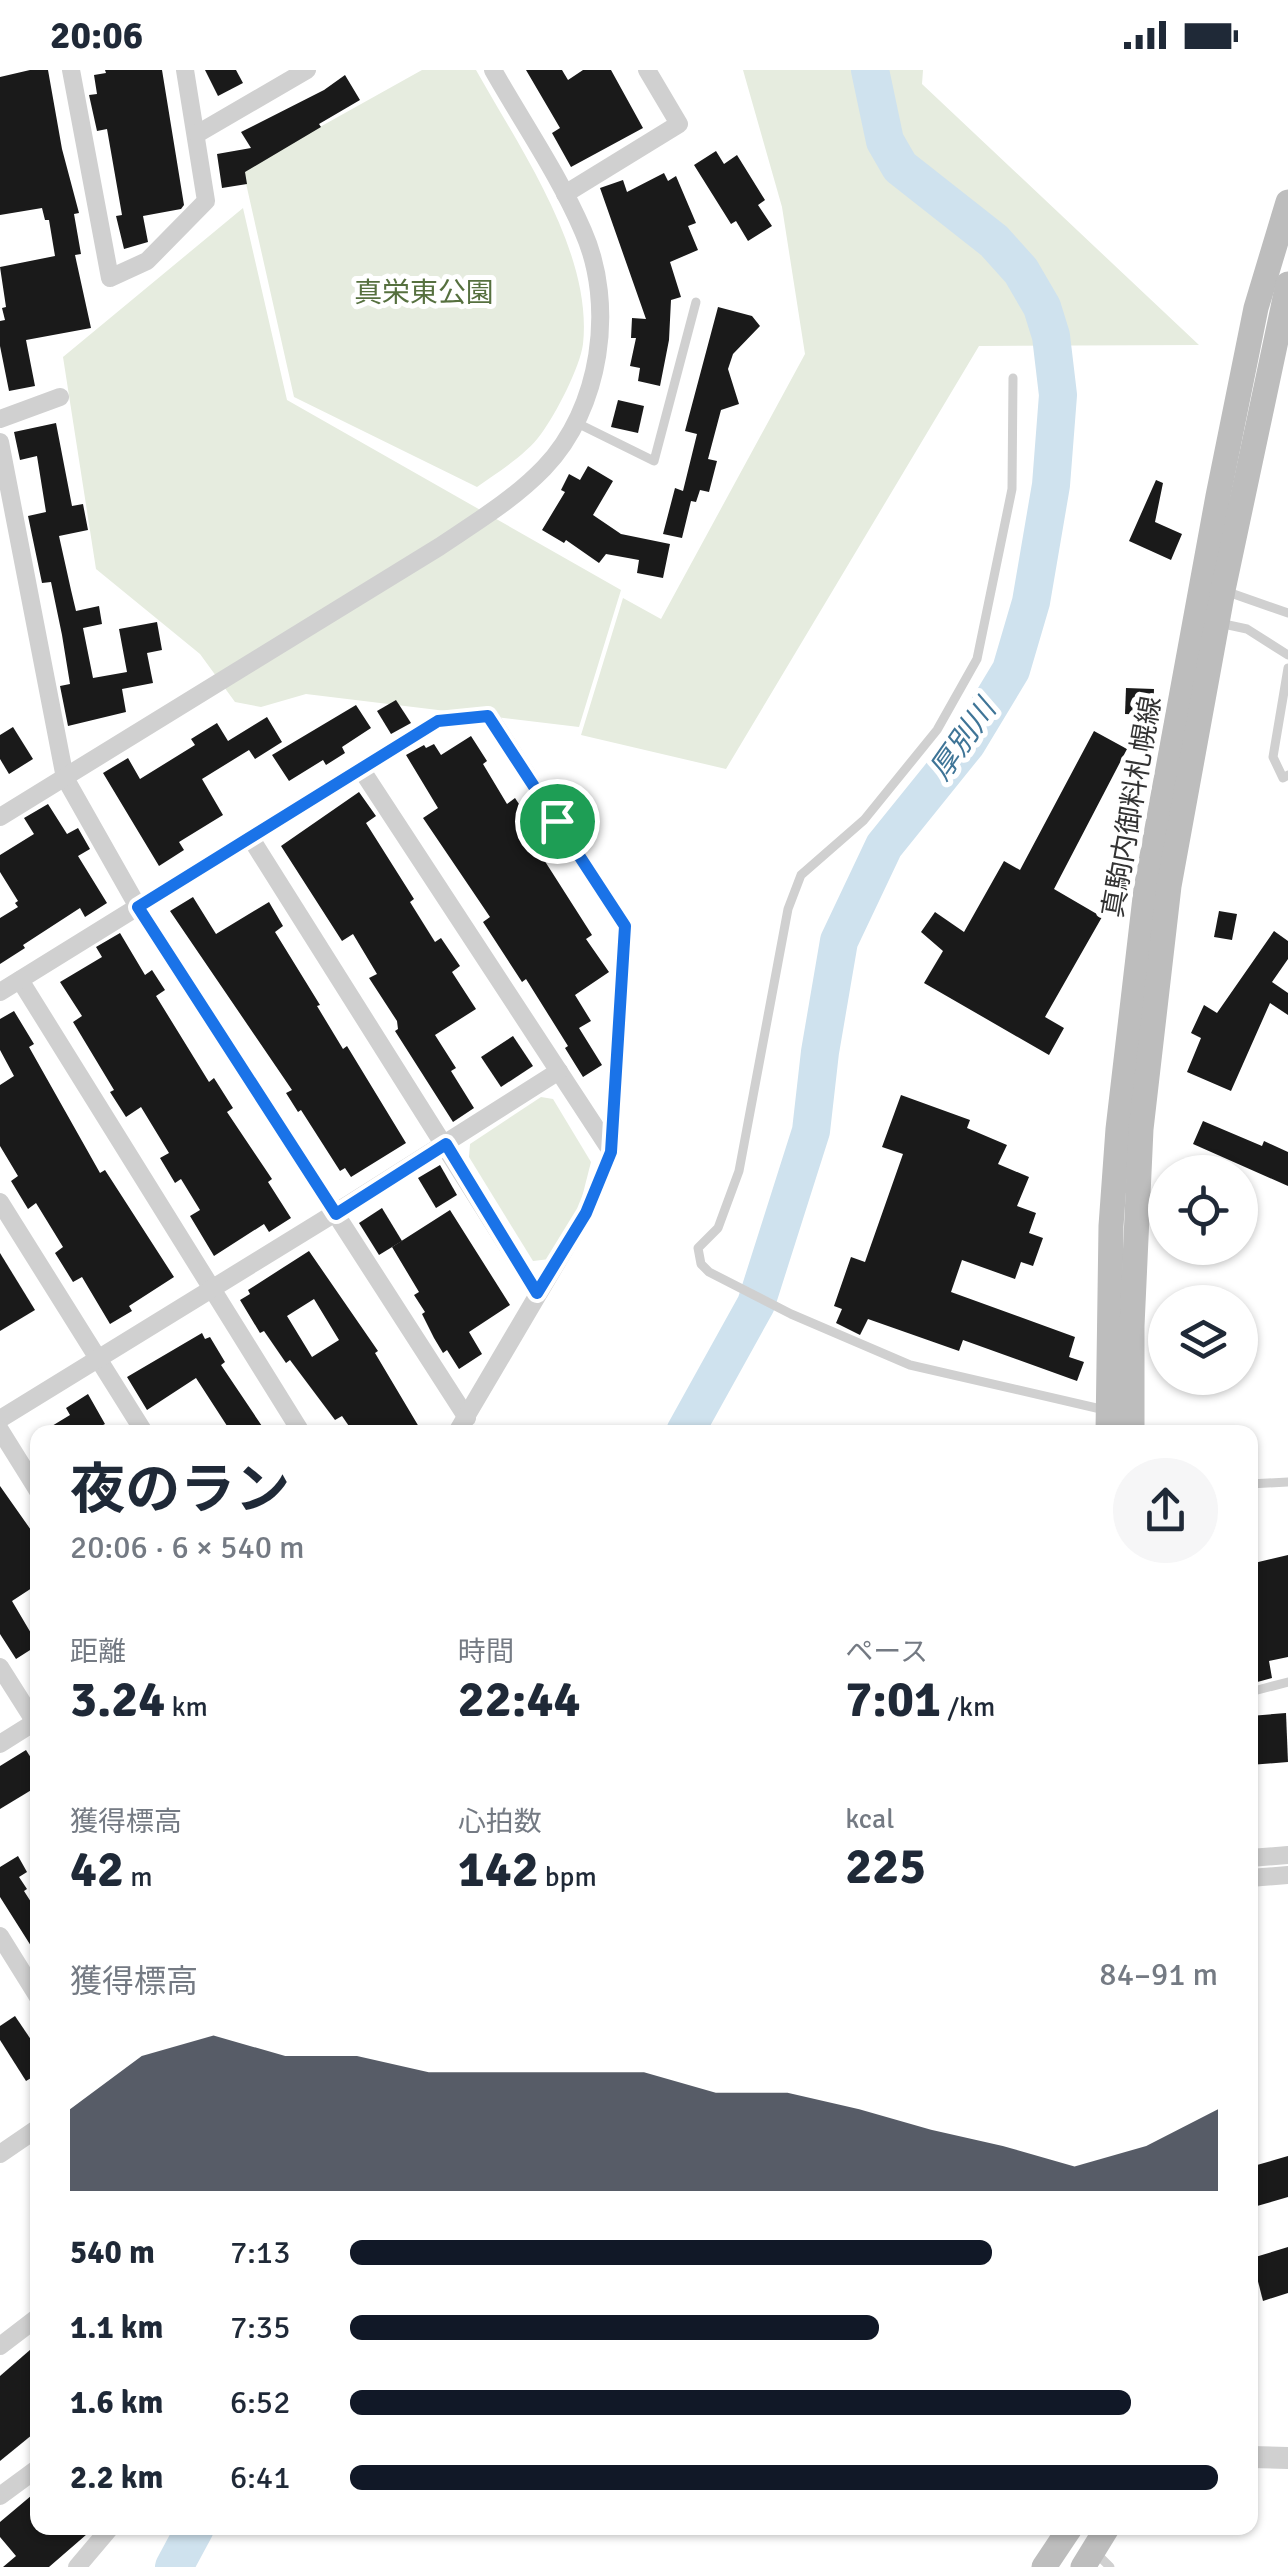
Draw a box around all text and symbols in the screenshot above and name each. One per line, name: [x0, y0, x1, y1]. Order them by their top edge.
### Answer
text: 20:06: [50, 12, 143, 59]
park label: 真栄東公園: [354, 276, 494, 310]
water label: 厚別川: [922, 690, 1006, 787]
street label: 真駒内御料札幌線: [1096, 694, 1168, 920]
pin: [515, 779, 600, 864]
icon: arrive: [530, 794, 585, 849]
map controls: [1148, 1155, 1258, 1395]
button: locate: [1148, 1155, 1258, 1265]
button: layers: [1148, 1285, 1258, 1395]
text: 夜のラン: [70, 1456, 290, 1524]
button: share: [1113, 1458, 1218, 1563]
text: 20:06 · 6 × 540 m: [70, 1528, 305, 1567]
text: 距離: [70, 1635, 126, 1669]
text: 時間: [458, 1635, 514, 1669]
text: ペース: [845, 1635, 928, 1669]
text: 3.24: [70, 1669, 165, 1731]
text: 22:44: [458, 1669, 580, 1731]
text: 7:01: [845, 1669, 941, 1731]
text: km: [165, 1690, 208, 1724]
text: /km: [941, 1690, 995, 1724]
text: kcal: [845, 1802, 894, 1836]
text: 獲得標高: [70, 1805, 182, 1839]
text: 心拍数: [458, 1805, 542, 1839]
text: 225: [845, 1836, 926, 1898]
text: 42: [70, 1839, 124, 1901]
text: 142: [458, 1839, 539, 1901]
text: m: [124, 1860, 153, 1894]
text: bpm: [539, 1860, 597, 1894]
text: 84–91 m: [1099, 1955, 1218, 1994]
text: 獲得標高: [70, 1962, 198, 2001]
text: 540 m: [70, 2233, 155, 2272]
text: 7:13: [230, 2233, 290, 2272]
text: 1.1 km: [70, 2308, 163, 2347]
text: 7:35: [230, 2308, 290, 2347]
text: 1.6 km: [70, 2383, 163, 2422]
text: 6:52: [230, 2383, 290, 2422]
text: 2.2 km: [70, 2458, 163, 2497]
text: 6:41: [230, 2458, 290, 2497]

